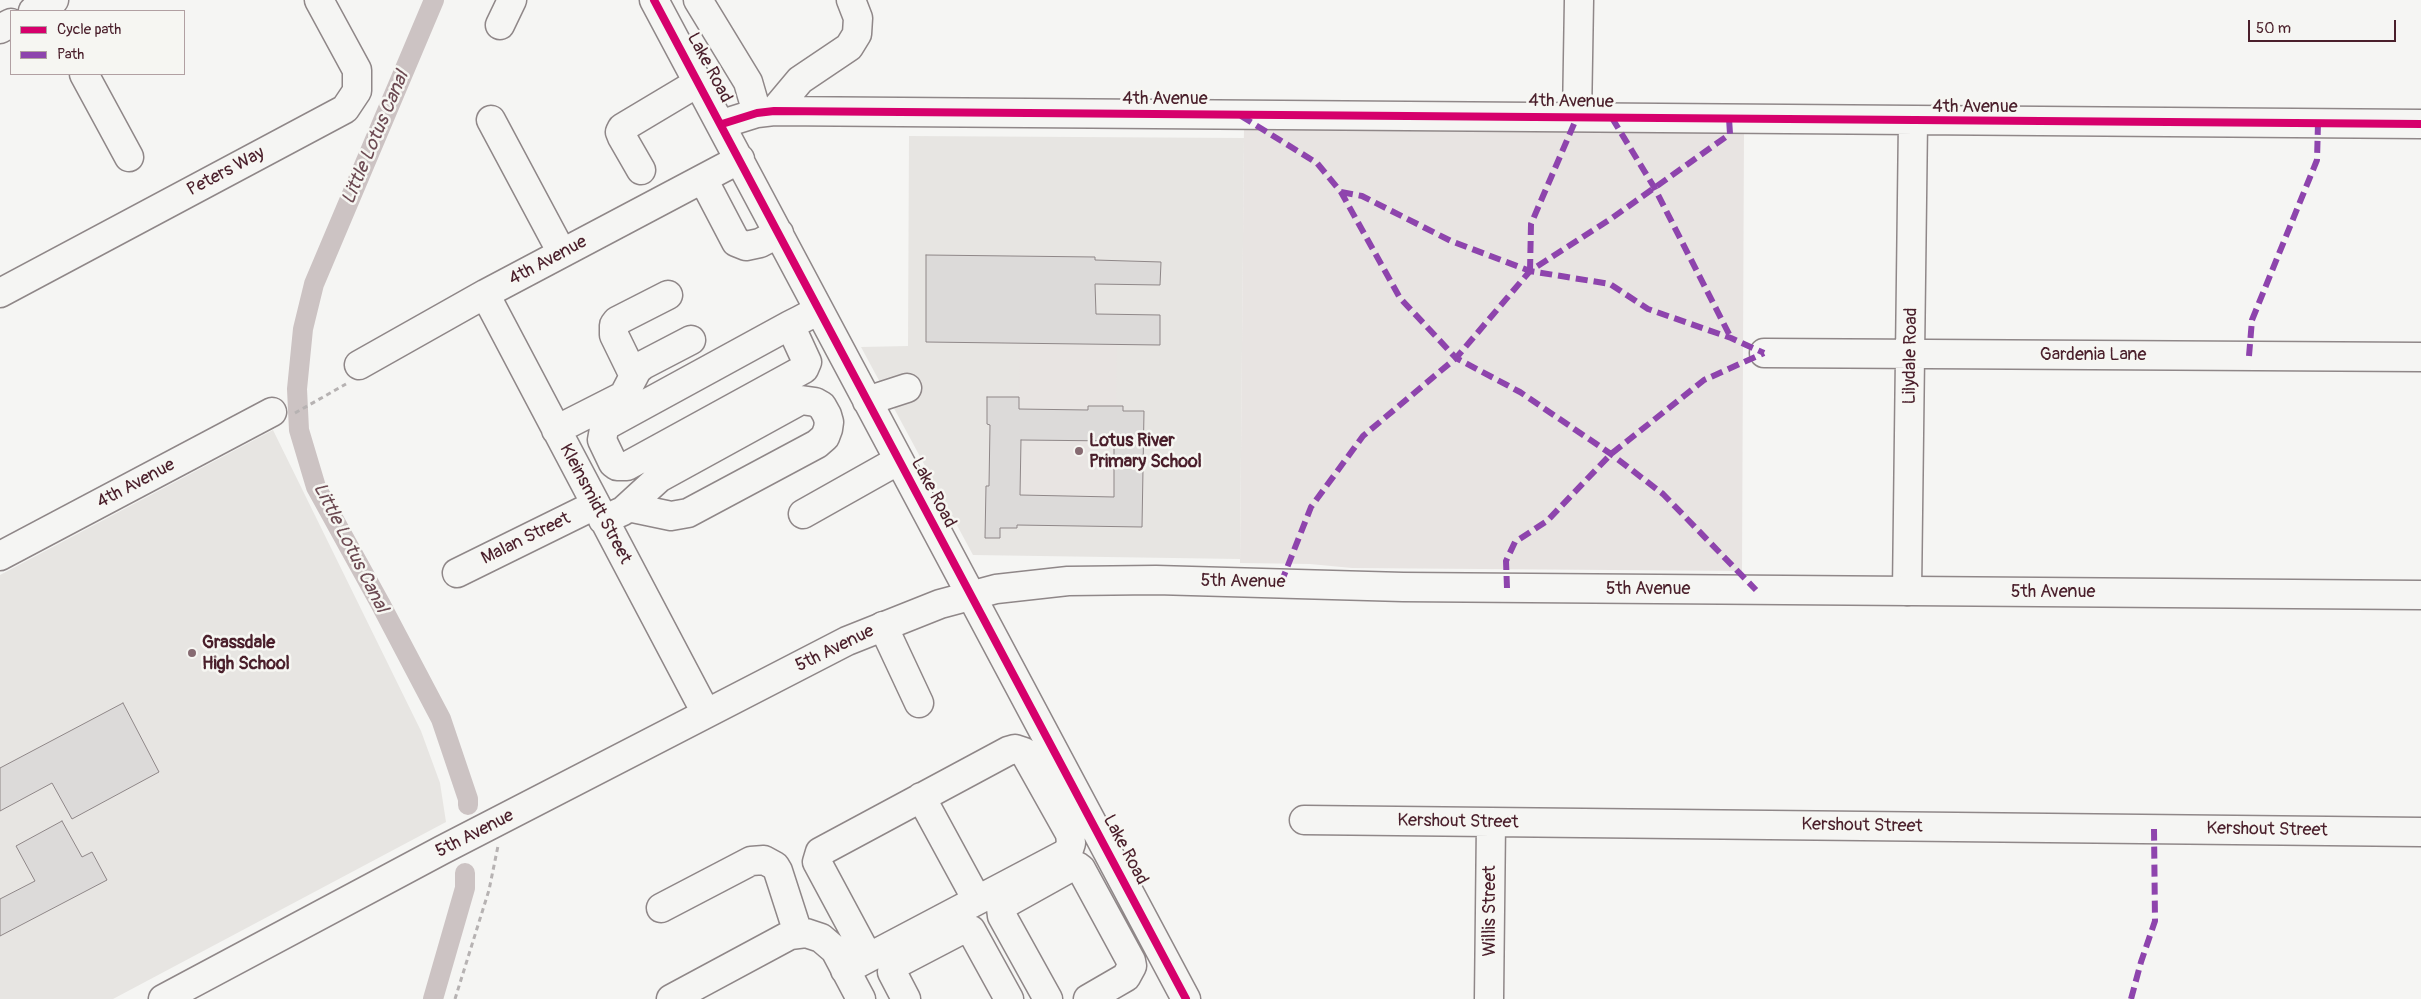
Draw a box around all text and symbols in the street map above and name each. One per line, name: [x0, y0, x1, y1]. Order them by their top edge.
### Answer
legend: [10, 10, 185, 75]
scale bar: [2251, 10, 2398, 42]
text: 50 m: [2256, 19, 2291, 38]
text: Cycle path: [57, 20, 121, 39]
street label: Lake Road: [682, 29, 736, 107]
text: Path: [57, 45, 84, 64]
water label: Little Lotus Canal: [338, 68, 414, 208]
street label: 4th Avenue: [1122, 88, 1208, 110]
street label: 4th Avenue: [1528, 90, 1614, 114]
street label: 4th Avenue: [1932, 96, 2018, 118]
street label: Peters Way: [184, 143, 268, 201]
street label: 4th Avenue: [505, 231, 591, 291]
street label: Lilydale Road: [1899, 307, 1923, 405]
street label: Gardenia Lane: [2040, 344, 2146, 366]
place label: Lotus River Primary School: [1089, 430, 1202, 472]
street label: Kleinsmidt Street: [554, 440, 636, 568]
marker: Lotus River Primary School: [1073, 445, 1085, 457]
street label: 4th Avenue: [93, 454, 179, 514]
street label: Lake Road: [906, 454, 960, 532]
water label: Little Lotus Canal: [308, 479, 392, 617]
street label: Malan Street: [478, 508, 574, 570]
street label: 5th Avenue: [1200, 570, 1286, 594]
street label: 5th Avenue: [1606, 578, 1690, 600]
street label: 5th Avenue: [2011, 581, 2095, 603]
street label: 5th Avenue: [792, 621, 878, 677]
place label: Grassdale High School: [202, 632, 290, 674]
marker: Grassdale High School: [186, 647, 198, 659]
street label: 5th Avenue: [432, 805, 518, 863]
street label: Kershout Street: [1397, 810, 1519, 834]
street label: Lake Road: [1098, 811, 1152, 889]
street label: Kershout Street: [1801, 814, 1923, 838]
street label: Kershout Street: [2206, 818, 2328, 842]
street label: Willis Street: [1479, 865, 1501, 957]

